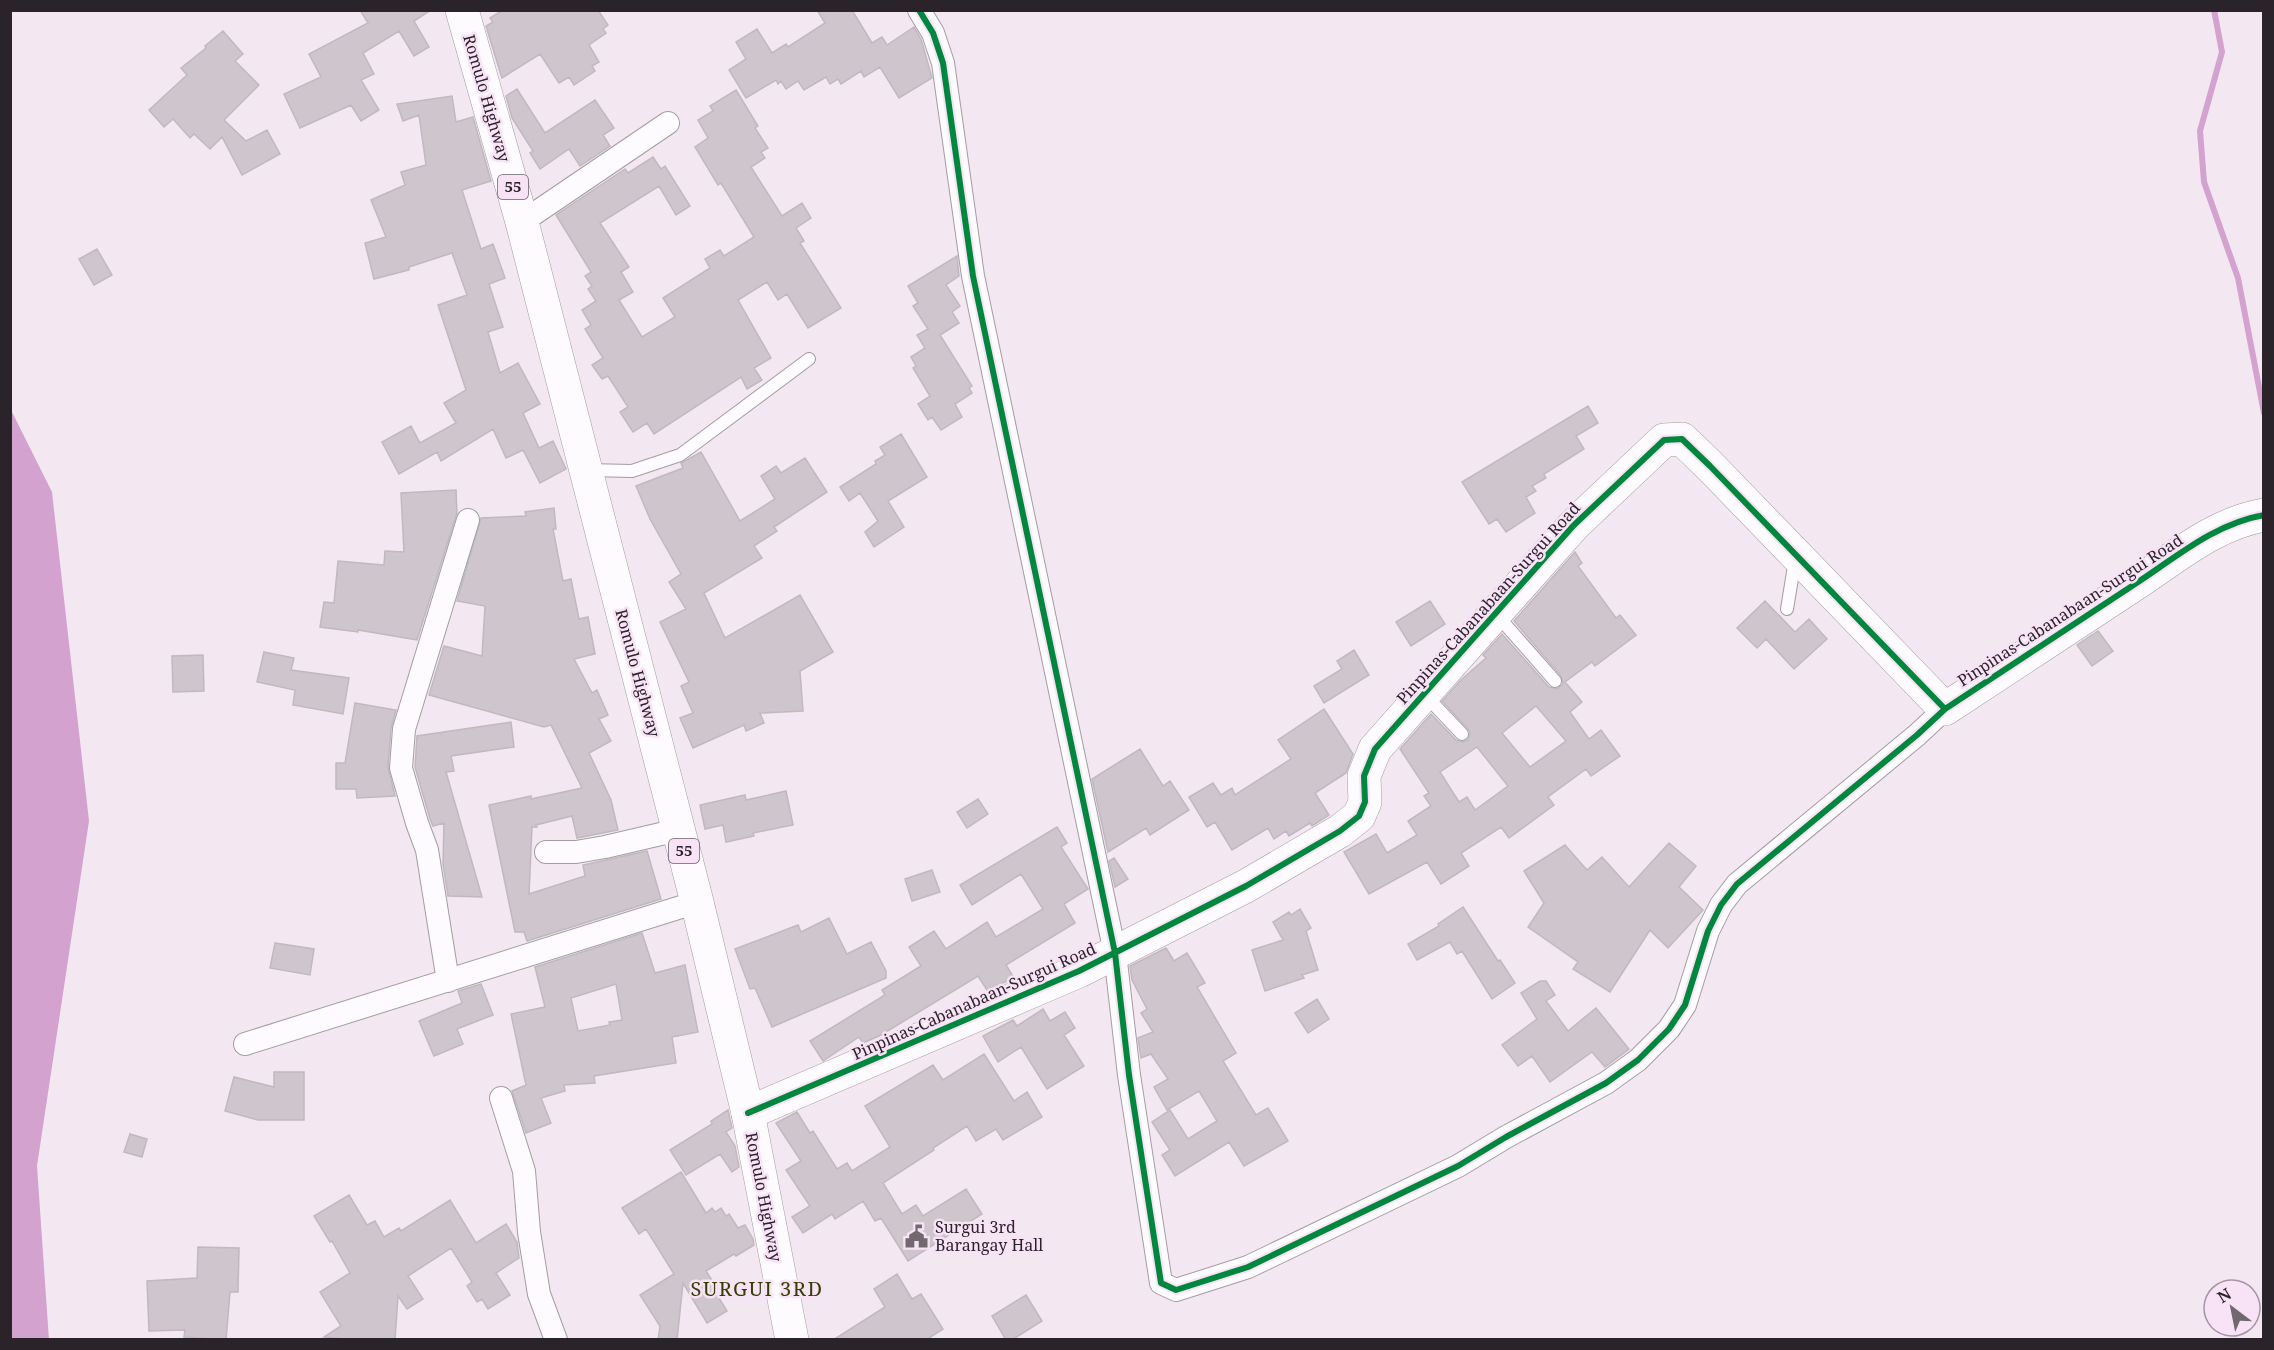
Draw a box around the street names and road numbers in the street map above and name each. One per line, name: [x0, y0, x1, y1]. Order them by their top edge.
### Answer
street label: Romulo Highway: [458, 32, 516, 165]
road number: 55: [498, 175, 528, 199]
street label: Pinpinas-Cabanabaan-Surgui Road: [1391, 497, 1585, 709]
street label: Pinpinas-Cabanabaan-Surgui Road: [1953, 529, 2187, 691]
street label: Romulo Highway: [610, 607, 666, 740]
road number: 55: [669, 839, 699, 863]
street label: Pinpinas-Cabanabaan-Surgui Road: [849, 937, 1100, 1065]
street label: Romulo Highway: [741, 1130, 788, 1265]

